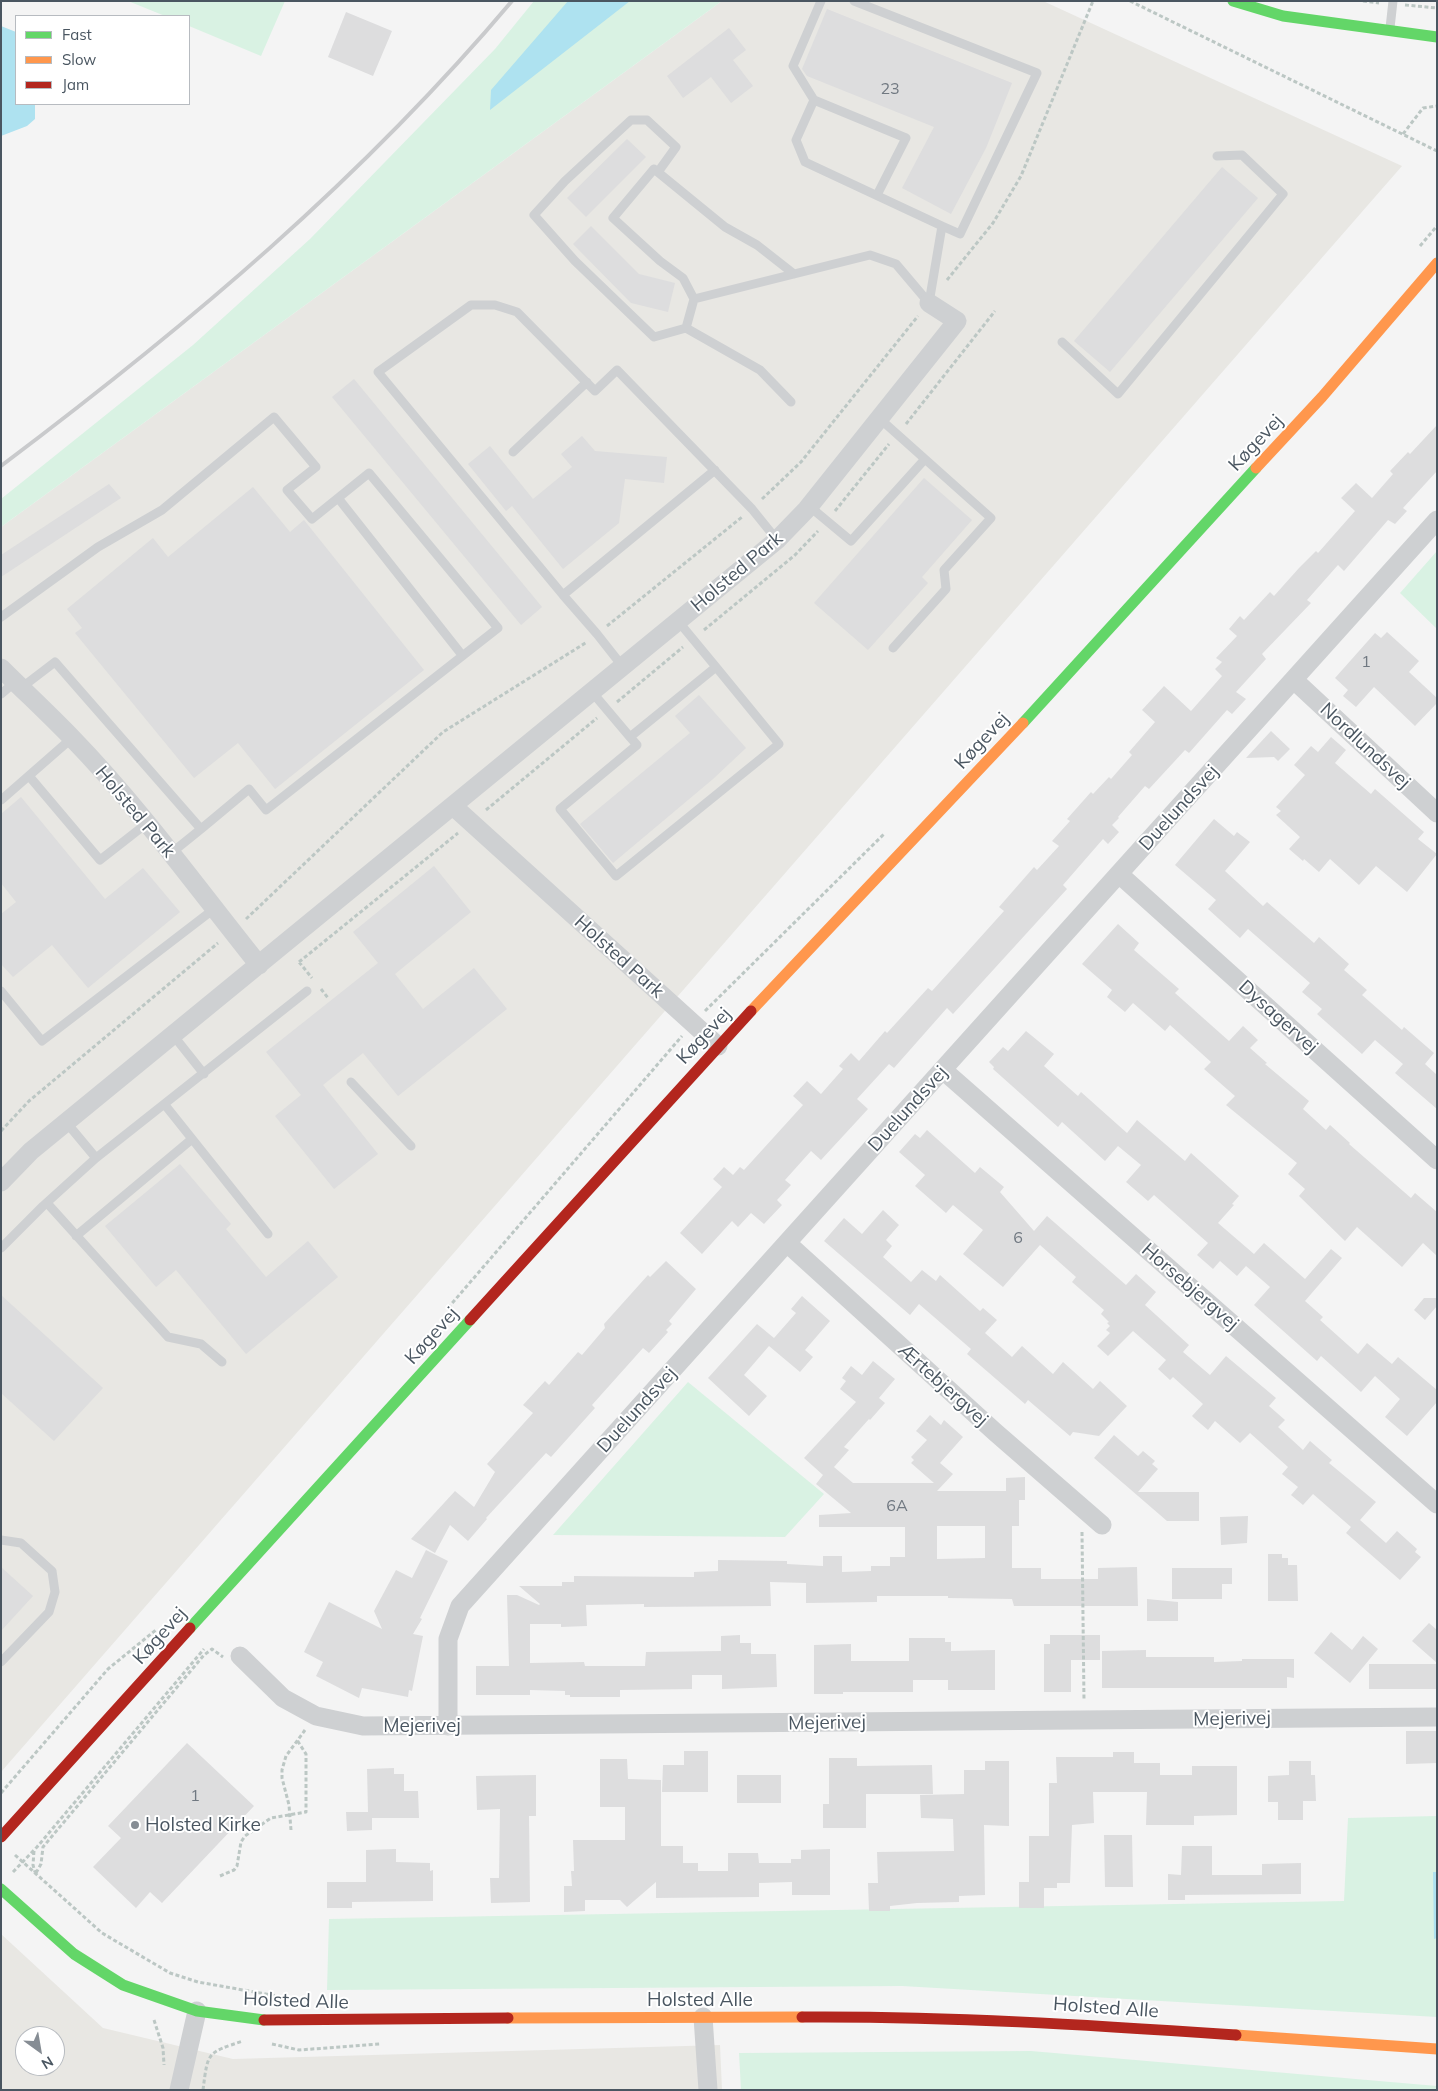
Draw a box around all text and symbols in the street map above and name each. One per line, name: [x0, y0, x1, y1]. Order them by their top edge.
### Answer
legend: [15, 15, 190, 105]
text: Fast: [62, 25, 92, 44]
text: Slow: [62, 50, 96, 69]
text: Jam: [62, 75, 89, 94]
house number: 23: [880, 79, 900, 99]
street label: Køgevej: [1224, 410, 1288, 476]
street label: Holsted Park: [687, 527, 787, 617]
house number: 1: [1361, 652, 1371, 672]
street label: Nordlundsvej: [1315, 698, 1415, 794]
street label: Køgevej: [950, 708, 1014, 774]
street label: Duelundsvej: [1135, 760, 1223, 856]
street label: Holsted Park: [90, 762, 180, 862]
street label: Holsted Park: [570, 911, 668, 1003]
street label: Dysagervej: [1234, 975, 1322, 1059]
street label: Køgevej: [672, 1003, 736, 1069]
street label: Duelundsvej: [864, 1061, 952, 1157]
house number: 6: [1013, 1228, 1023, 1248]
street label: Horsebjergvej: [1137, 1239, 1243, 1335]
street label: Køgevej: [400, 1303, 464, 1369]
street label: Ærtebjergvej: [893, 1339, 993, 1431]
street label: Duelundsvej: [593, 1362, 681, 1458]
house number: 6A: [886, 1496, 908, 1516]
street label: Køgevej: [128, 1603, 192, 1669]
street label: Mejerivej: [1193, 1707, 1271, 1731]
street label: Mejerivej: [788, 1711, 866, 1735]
street label: Mejerivej: [383, 1715, 461, 1737]
house number: 1: [190, 1786, 200, 1806]
place label: Holsted Kirke: [145, 1814, 261, 1836]
marker: Holsted Kirke: [129, 1819, 141, 1831]
street label: Holsted Alle: [243, 1988, 349, 2014]
street label: Holsted Alle: [647, 1989, 753, 2011]
street label: Holsted Alle: [1052, 1993, 1160, 2023]
north arrow: [15, 2026, 65, 2076]
text: N: [38, 2052, 57, 2073]

